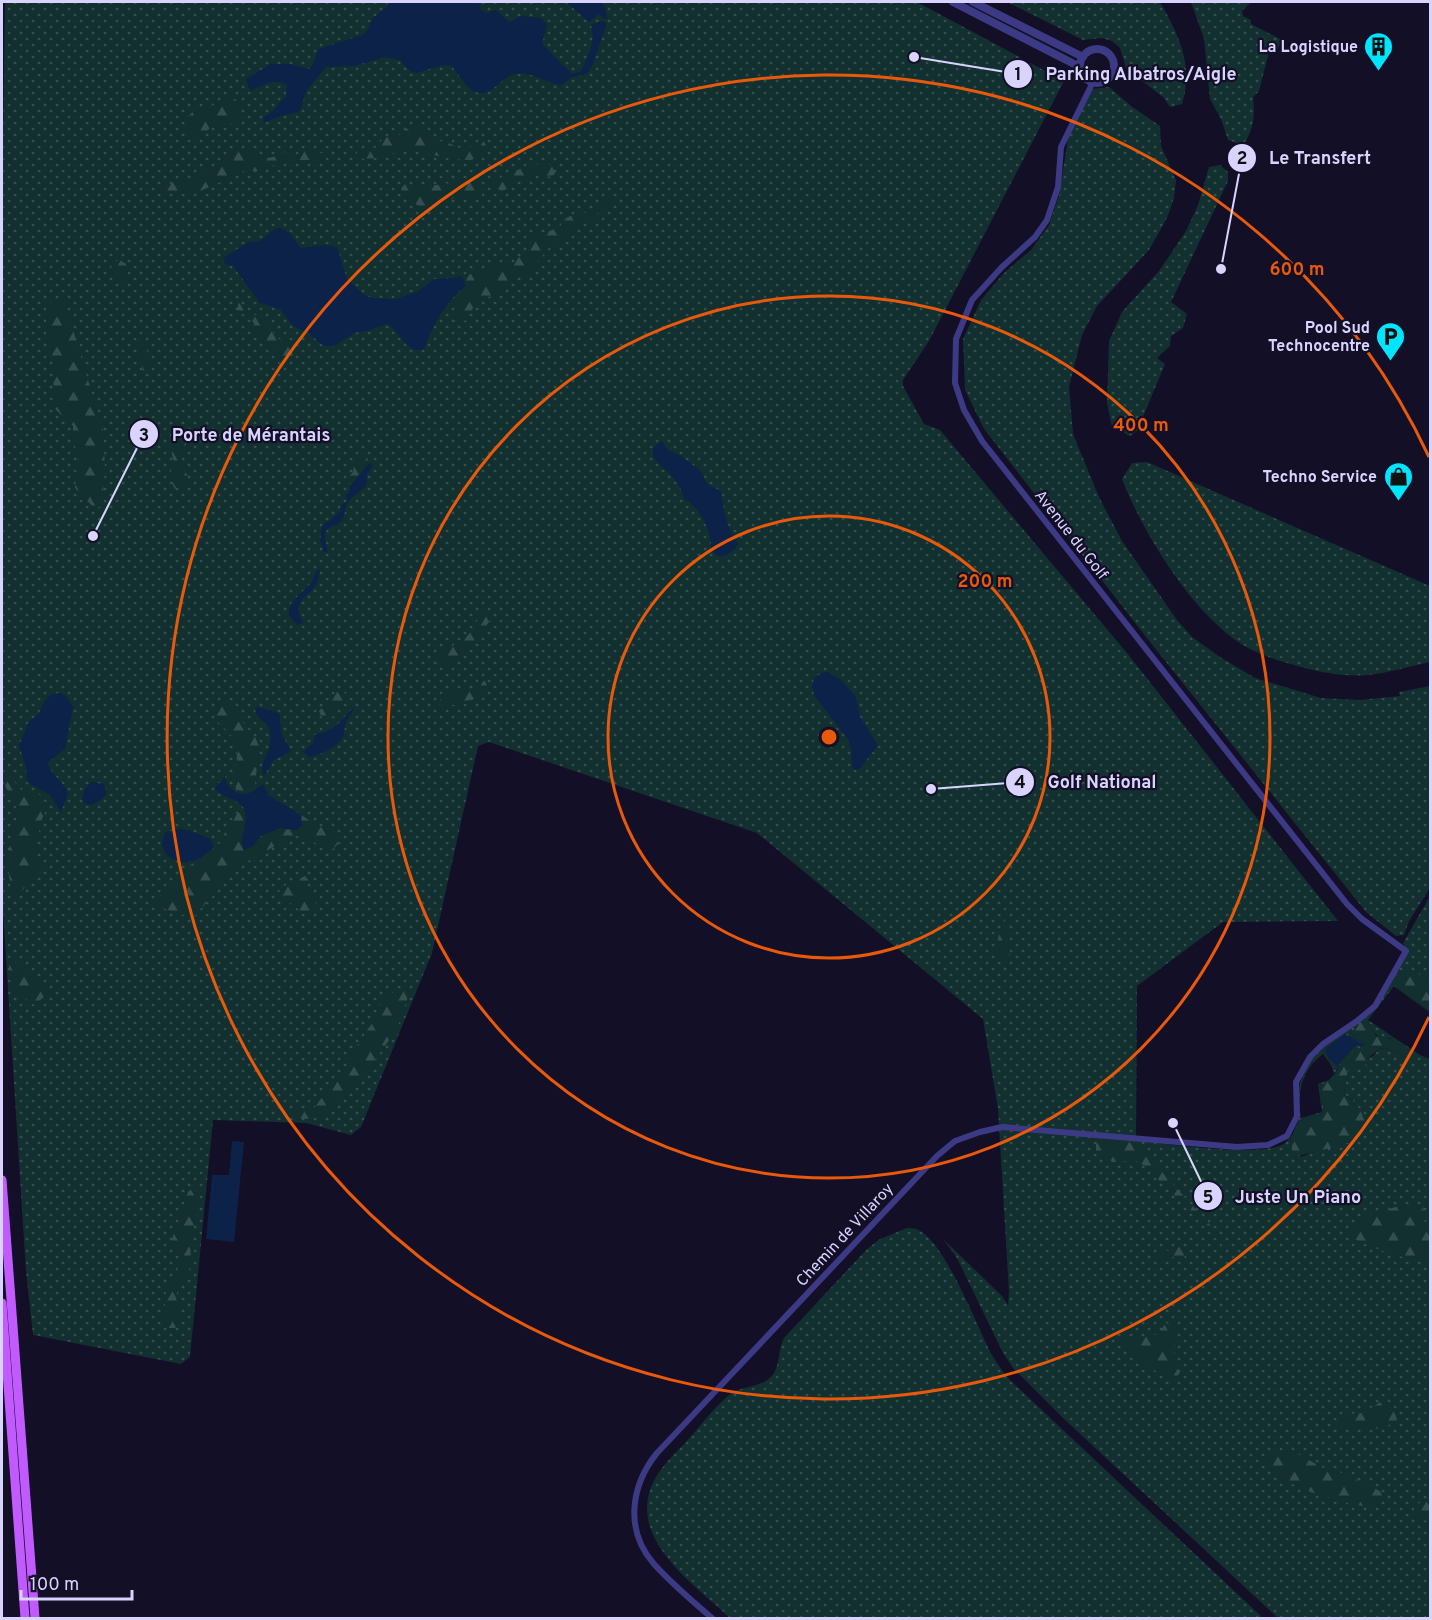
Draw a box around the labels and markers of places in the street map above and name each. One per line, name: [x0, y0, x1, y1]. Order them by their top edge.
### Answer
building icon: La Logistique: [1363, 30, 1395, 72]
place label: La Logistique: [1258, 38, 1358, 58]
callout: Parking Albatros/Aigle: [1003, 56, 1249, 92]
callout: Le Transfert: [1227, 140, 1383, 176]
place label: Pool Sud Technocentre: [1268, 319, 1370, 357]
parking icon: Pool Sud Technocentre: [1375, 320, 1407, 362]
callout: Porte de Mérantais: [129, 416, 342, 452]
shop icon: Techno Service: [1382, 460, 1414, 502]
place label: Techno Service: [1262, 468, 1377, 488]
centre of rings: [819, 727, 839, 747]
callout: Golf National: [1005, 764, 1169, 800]
callout: Juste Un Piano: [1193, 1178, 1374, 1214]

